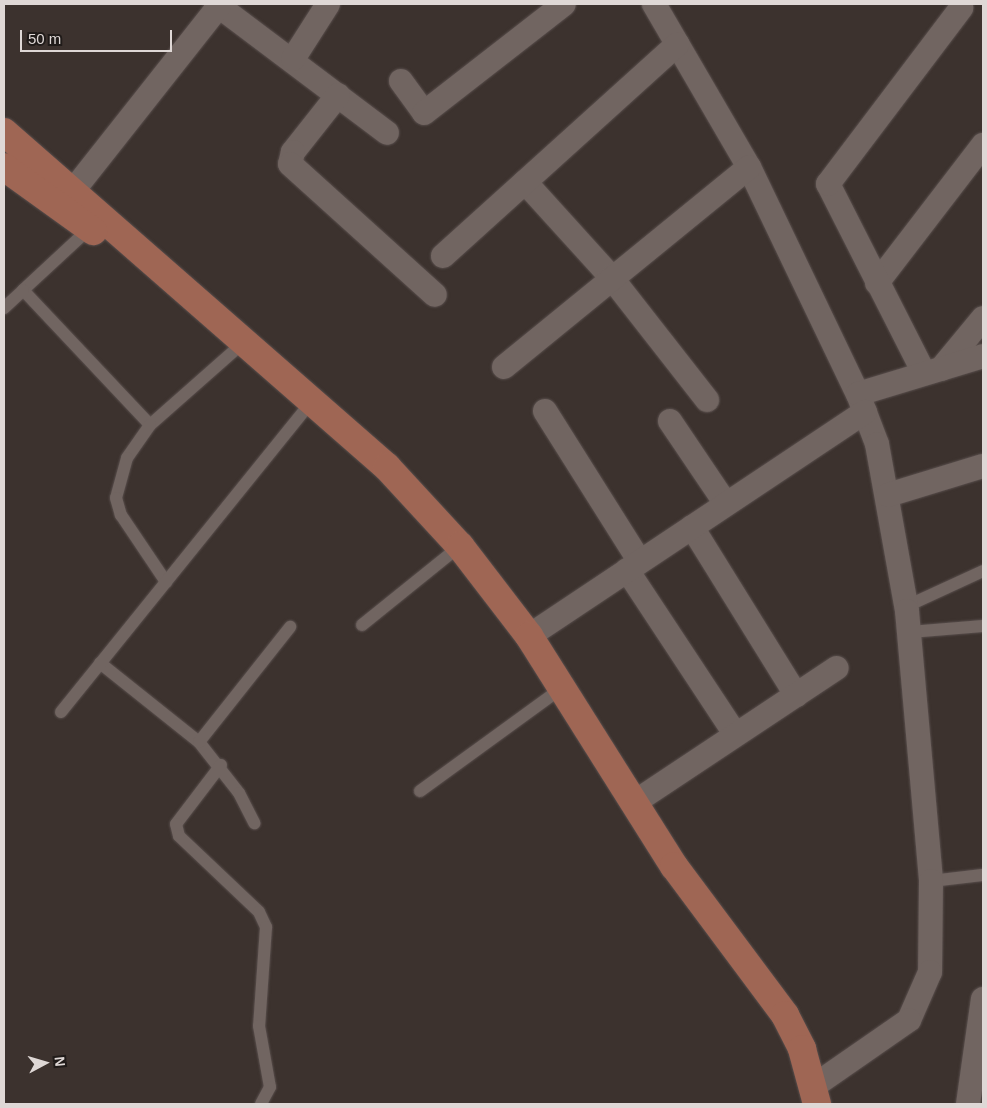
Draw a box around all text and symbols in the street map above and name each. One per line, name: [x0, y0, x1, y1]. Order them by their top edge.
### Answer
scale bar: [22, 20, 175, 52]
text: 50 m: [28, 30, 61, 47]
north arrow: [20, 1038, 70, 1088]
text: N: [51, 1056, 68, 1067]

